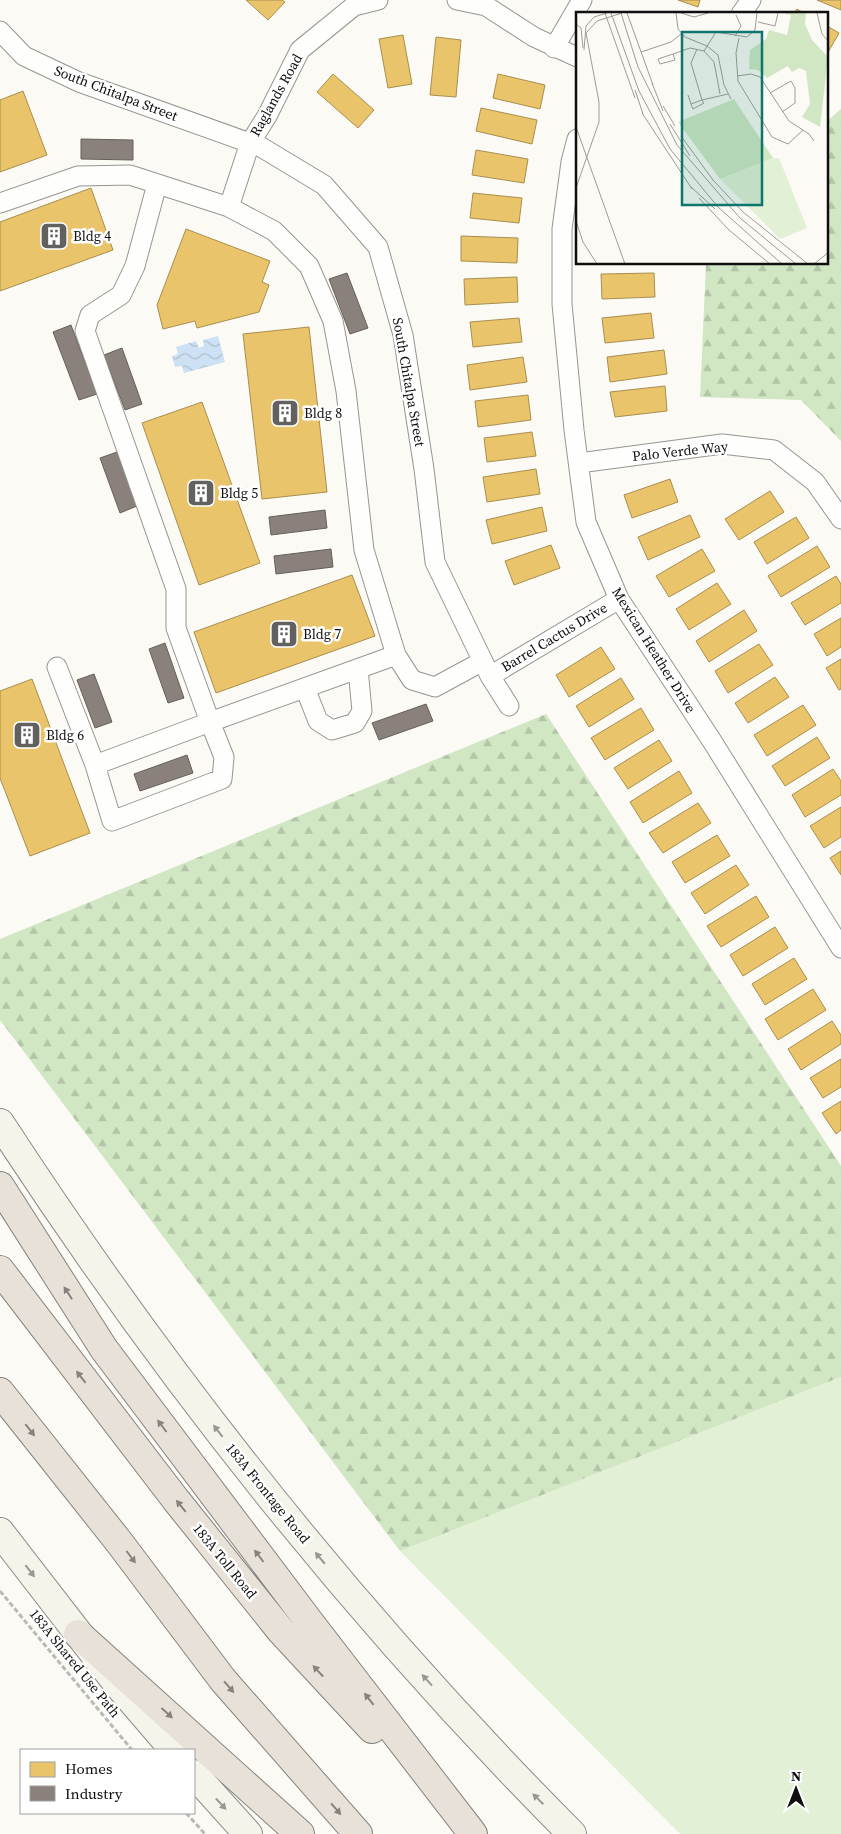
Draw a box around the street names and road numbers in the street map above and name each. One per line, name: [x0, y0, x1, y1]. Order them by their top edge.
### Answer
street label: Raglands Road: [245, 50, 307, 140]
street label: South Chitalpa Street: [51, 60, 181, 126]
street label: South Chitalpa Street: [388, 316, 430, 449]
street label: Palo Verde Way: [631, 436, 730, 466]
street label: Mexican Heather Drive: [607, 583, 701, 717]
street label: Barrel Cactus Drive: [497, 597, 611, 677]
street label: 183A Frontage Road: [221, 1439, 315, 1548]
street label: 183A Toll Road: [188, 1519, 262, 1603]
street label: 183A Shared Use Path: [25, 1604, 125, 1722]

